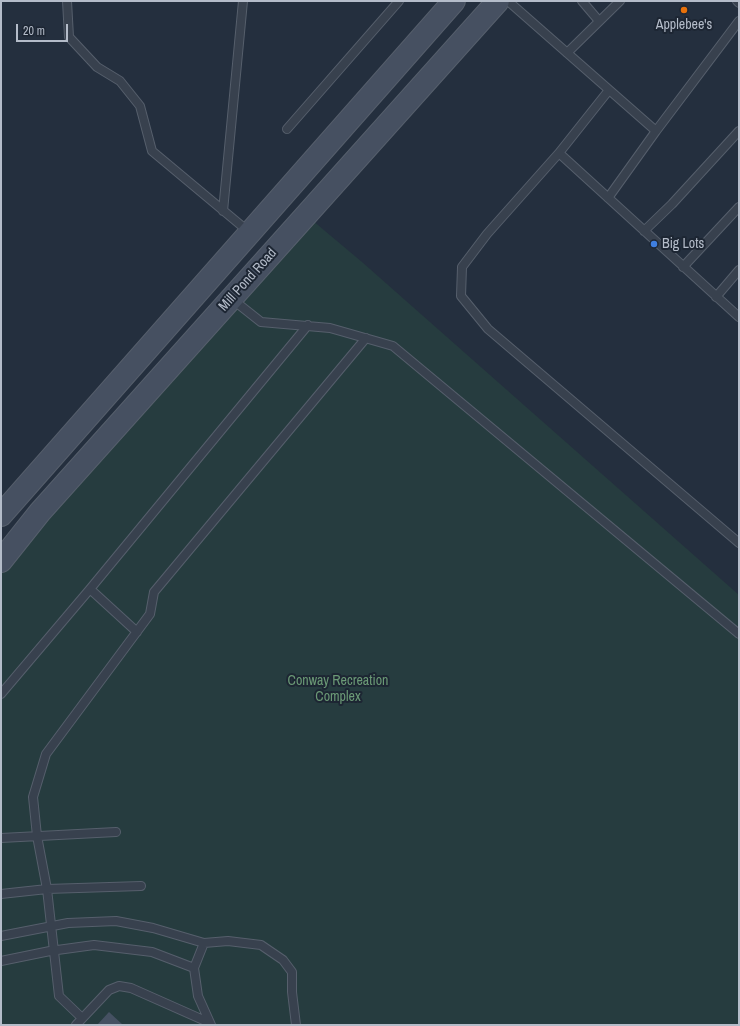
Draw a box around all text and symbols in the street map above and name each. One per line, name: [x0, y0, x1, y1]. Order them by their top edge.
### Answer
marker: Applebee's: [679, 5, 689, 15]
scale bar: [18, 16, 70, 42]
place label: Applebee's: [656, 17, 712, 33]
text: 20 m: [23, 23, 45, 39]
place label: Big Lots: [662, 236, 704, 252]
marker: Big Lots: [649, 239, 659, 249]
street label: Mill Pond Road: [215, 245, 281, 315]
park label: Conway Recreation Complex: [288, 673, 388, 706]

